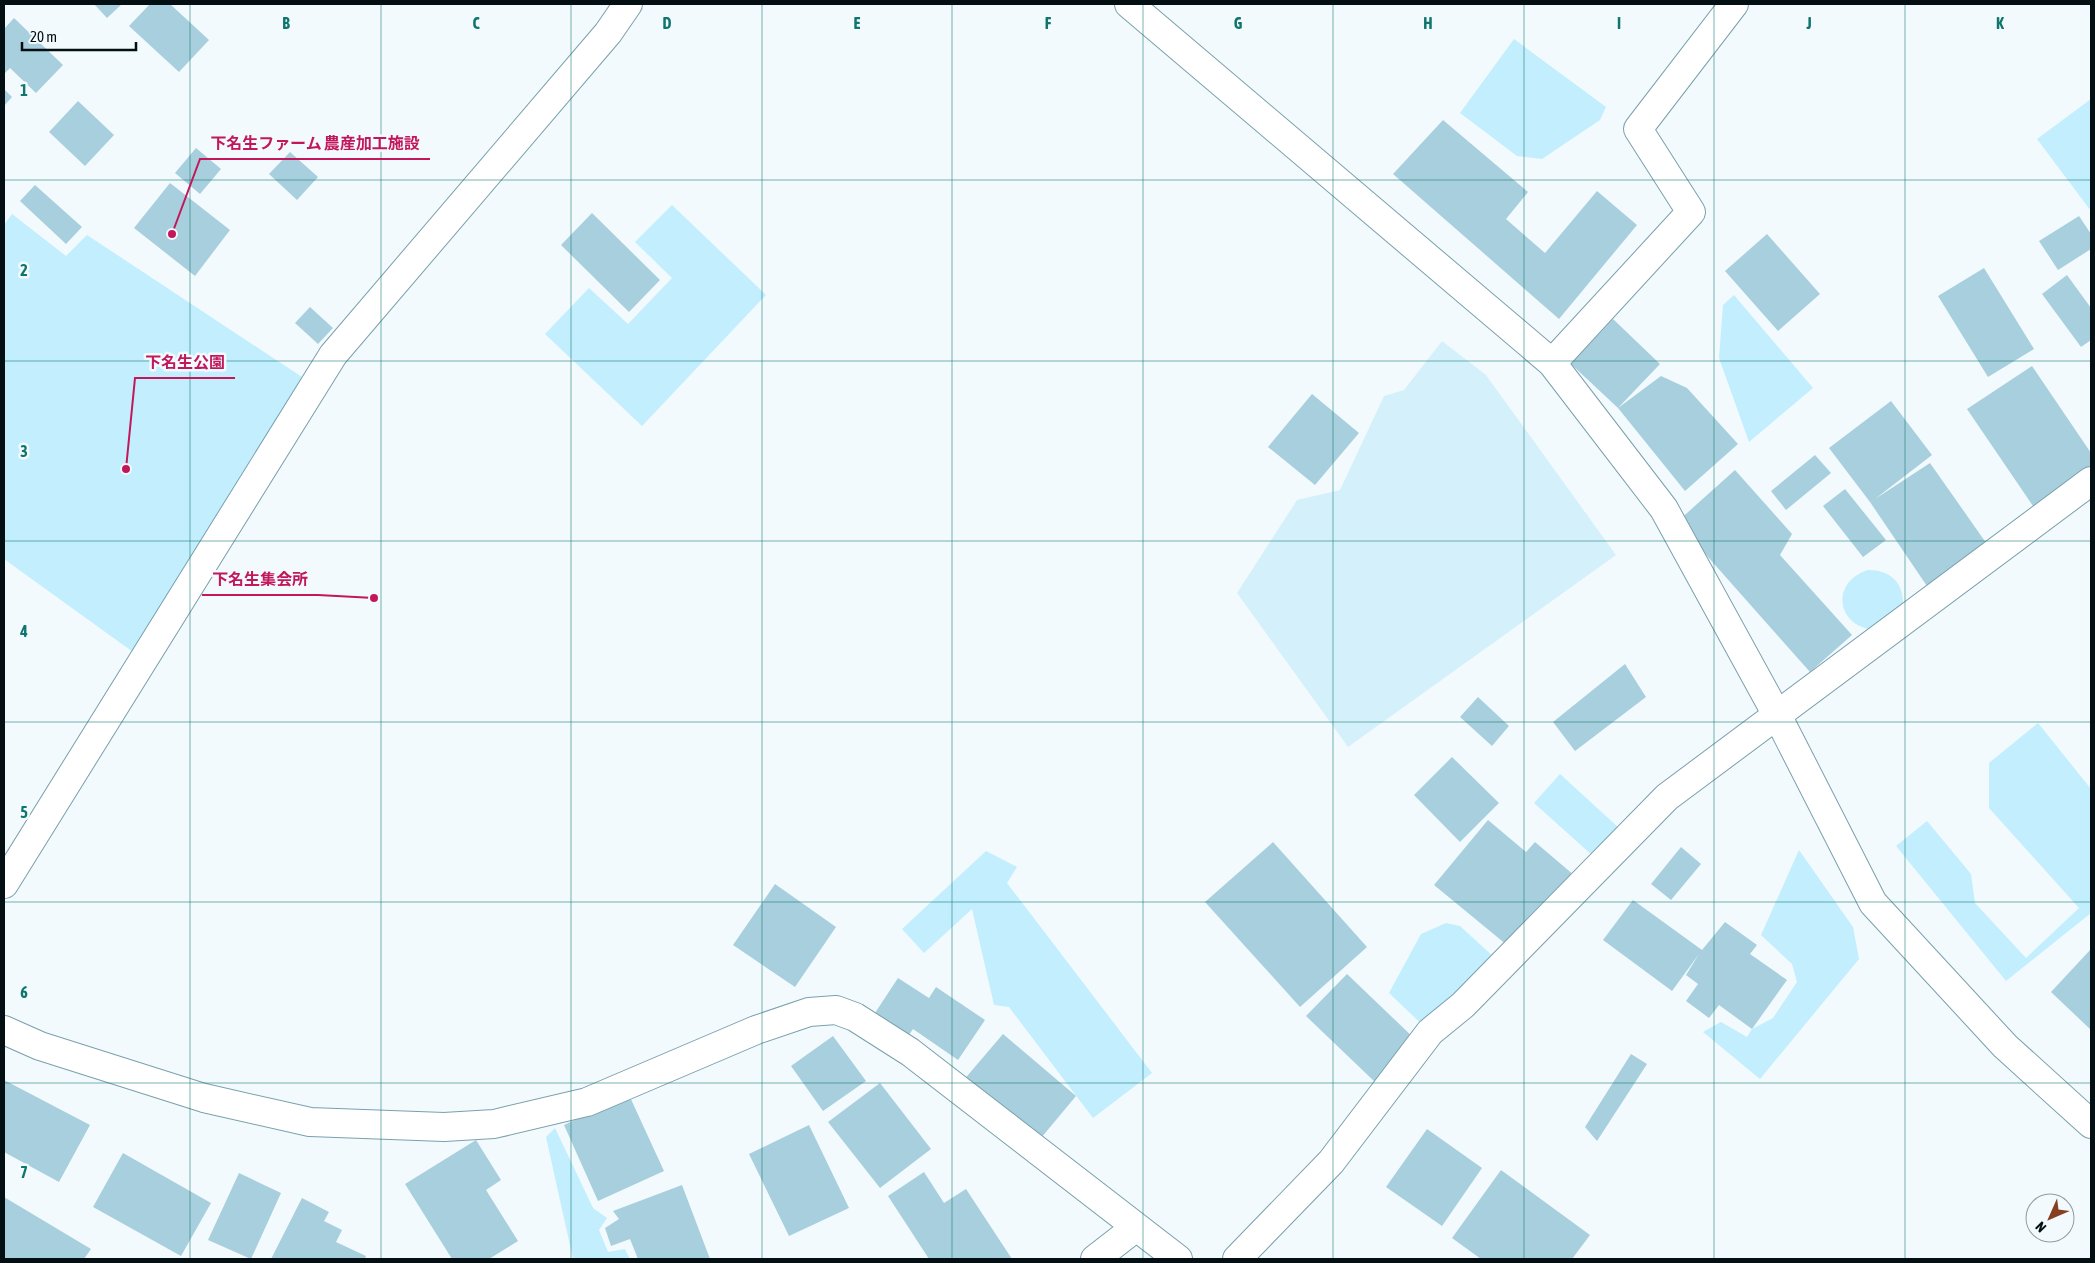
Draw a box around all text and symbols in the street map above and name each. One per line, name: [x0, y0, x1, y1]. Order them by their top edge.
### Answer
text: B: [282, 14, 290, 32]
text: C: [472, 14, 480, 32]
text: D: [663, 14, 672, 32]
text: E: [854, 14, 861, 32]
text: F: [1045, 14, 1052, 32]
text: G: [1234, 14, 1243, 32]
text: H: [1423, 14, 1433, 32]
text: I: [1617, 14, 1621, 32]
text: J: [1805, 14, 1812, 32]
text: K: [1996, 14, 2004, 32]
scale bar: [22, 20, 136, 52]
text: 20 m: [30, 28, 57, 45]
text: 1: [20, 81, 28, 99]
callout: 下名生ファーム 農産加工施設: [200, 128, 430, 159]
text: 下名生ファーム 農産加工施設: [210, 134, 420, 152]
text: 2: [20, 261, 28, 279]
callout: 下名生公園: [135, 347, 235, 378]
text: 下名生公園: [145, 353, 225, 371]
text: 3: [20, 442, 28, 460]
callout: 下名生集会所: [202, 564, 318, 595]
text: 下名生集会所: [212, 570, 308, 588]
text: 4: [19, 622, 28, 640]
text: 5: [20, 803, 28, 821]
text: 6: [20, 983, 28, 1001]
text: 7: [20, 1163, 28, 1181]
north arrow: [2025, 1193, 2075, 1243]
text: N: [2032, 1219, 2049, 1236]

